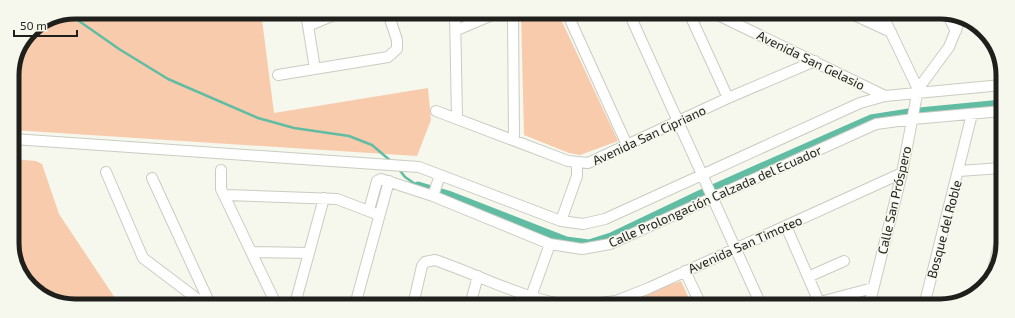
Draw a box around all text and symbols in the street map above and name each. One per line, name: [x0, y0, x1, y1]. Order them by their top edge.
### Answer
scale bar: [14, 12, 77, 38]
text: 50 m: [20, 18, 47, 32]
street label: Avenida San Gelasio: [754, 27, 868, 93]
street label: Avenida San Cipriano: [590, 102, 708, 168]
street label: Calle Prolongación Calzada del Ecuador: [606, 142, 824, 250]
street label: Calle San Próspero: [874, 144, 914, 256]
street label: Bosque del Roble: [923, 178, 965, 280]
street label: Avenida San Timoteo: [685, 212, 805, 276]

